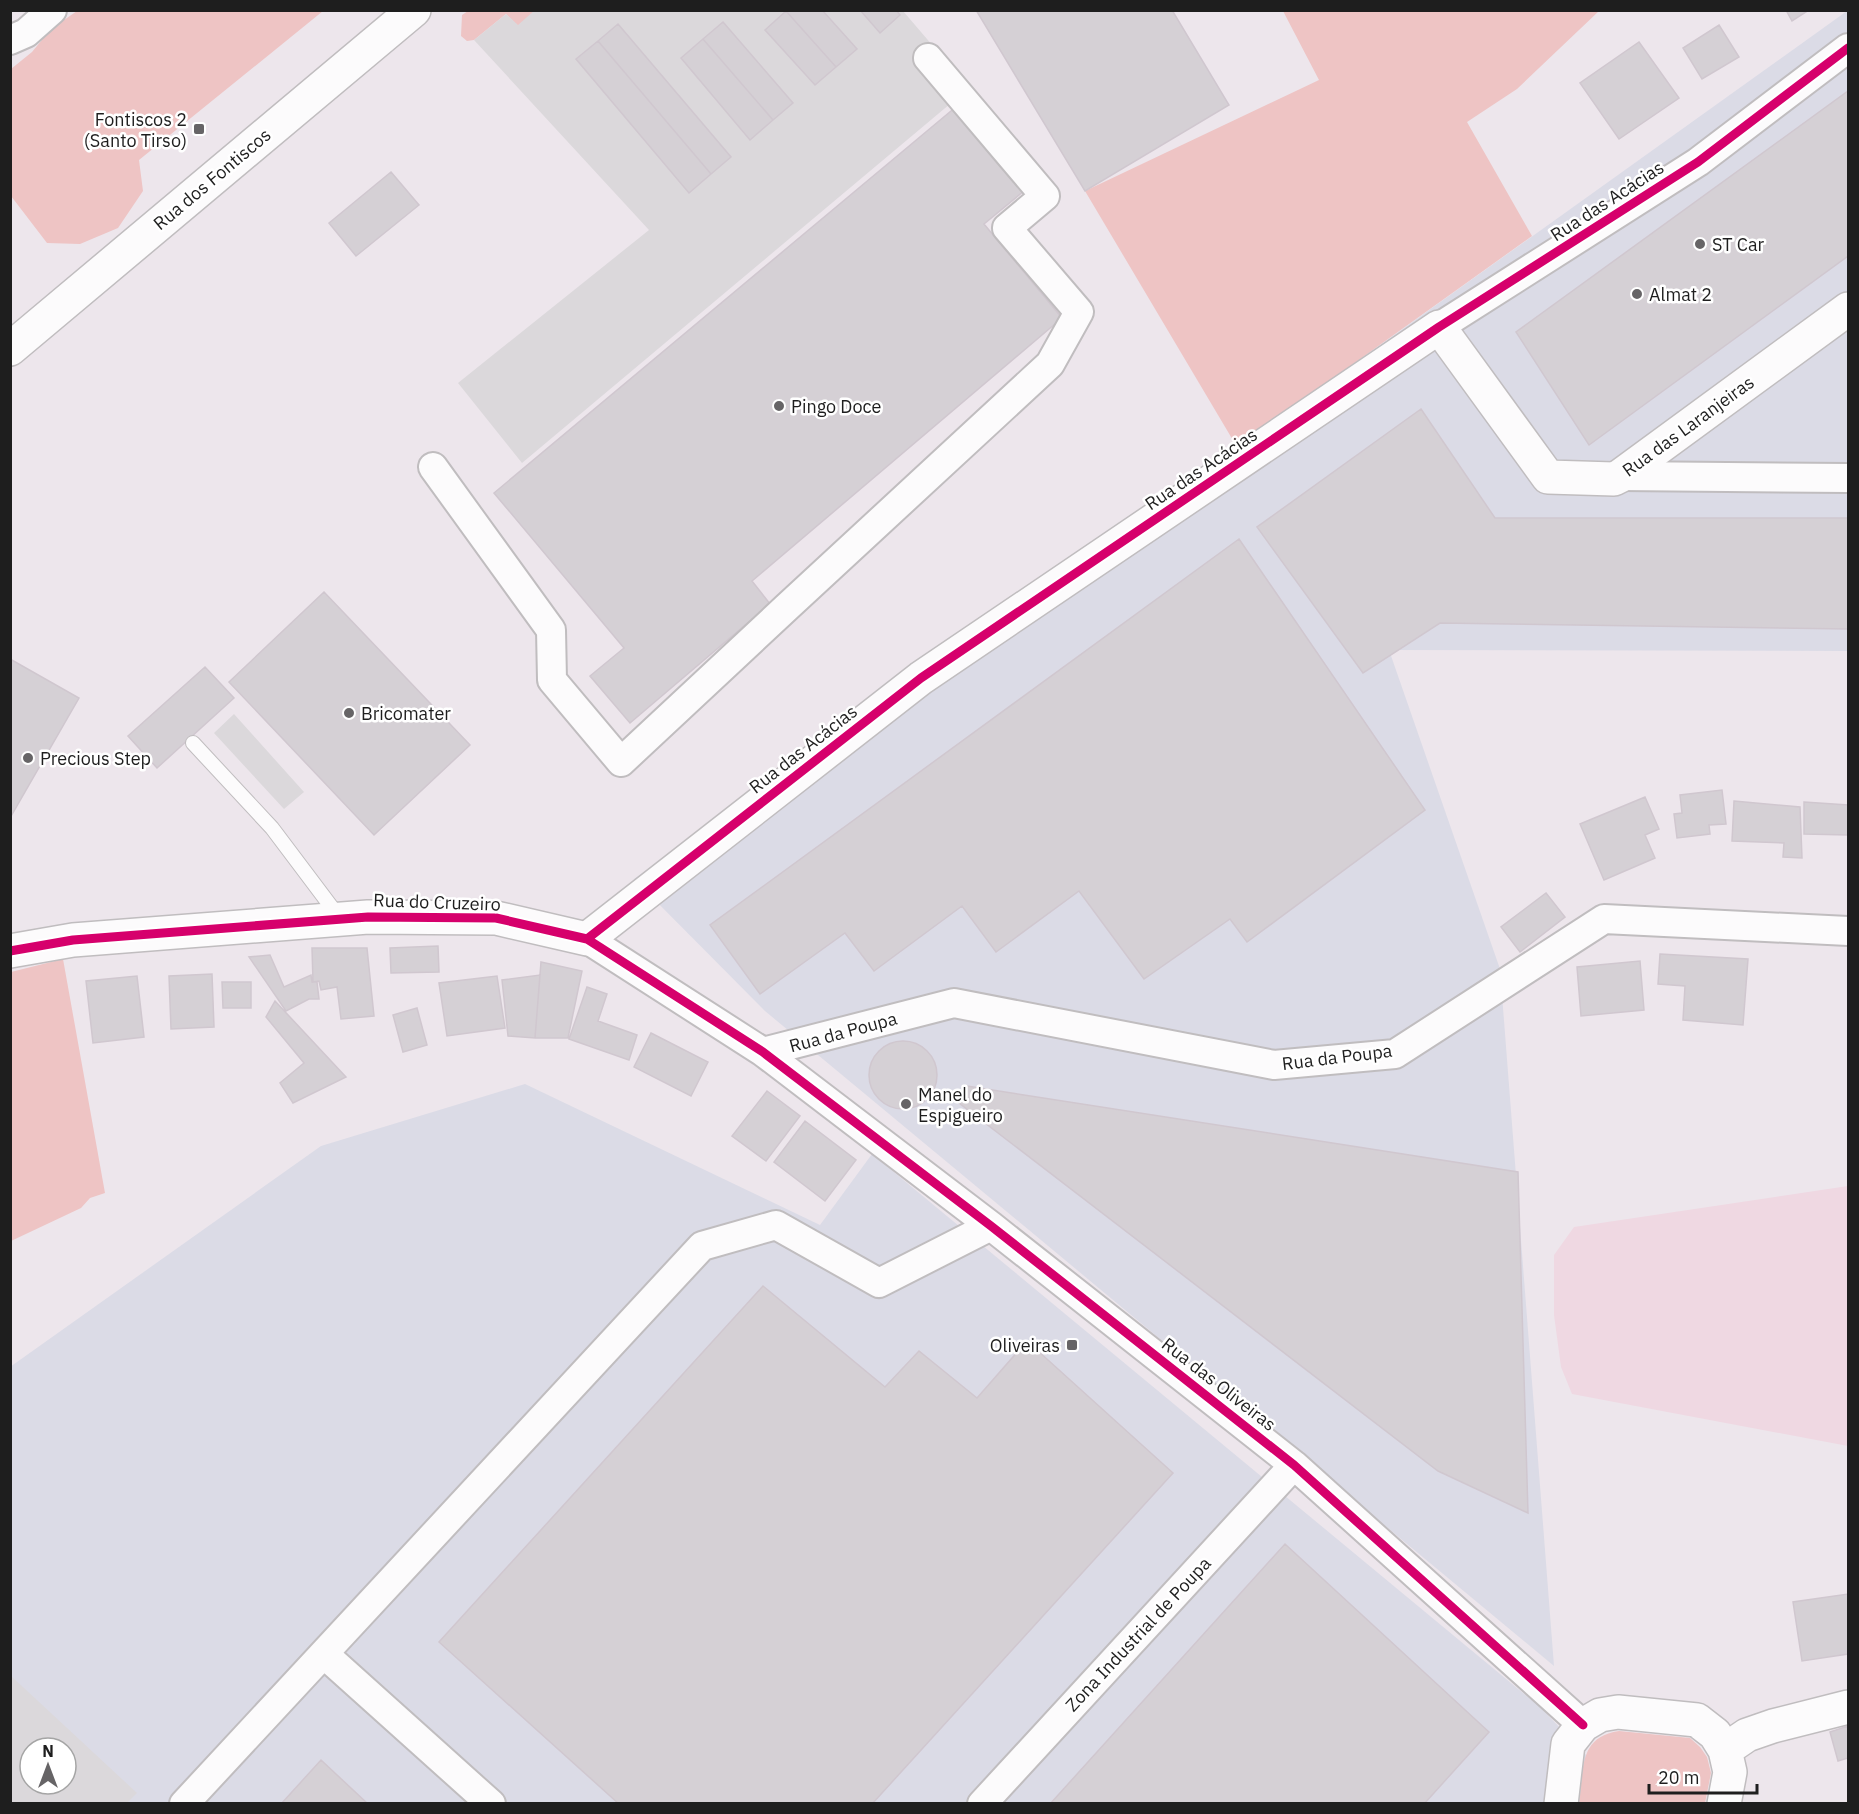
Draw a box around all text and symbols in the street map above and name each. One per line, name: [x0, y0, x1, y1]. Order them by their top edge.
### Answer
place label: Fontiscos 2 (Santo Tirso): [84, 108, 187, 152]
marker: Fontiscos 2 (Santo Tirso): [192, 122, 206, 136]
street label: Rua dos Fontiscos: [149, 123, 275, 235]
street label: Rua das Acácias: [1546, 156, 1668, 246]
place label: ST Car: [1712, 233, 1765, 256]
marker: ST Car: [1693, 237, 1707, 251]
place label: Almat 2: [1649, 283, 1712, 306]
marker: Almat 2: [1630, 287, 1644, 301]
street label: Rua das Laranjeiras: [1618, 370, 1758, 482]
place label: Pingo Doce: [791, 395, 881, 418]
marker: Pingo Doce: [772, 399, 786, 413]
street label: Rua das Acácias: [1140, 423, 1262, 515]
street label: Rua das Acácias: [744, 700, 862, 798]
place label: Bricomater: [361, 702, 451, 725]
marker: Bricomater: [342, 706, 356, 720]
place label: Precious Step: [40, 747, 151, 770]
marker: Precious Step: [21, 751, 35, 765]
street label: Rua do Cruzeiro: [373, 888, 501, 916]
street label: Rua da Poupa: [787, 1006, 900, 1057]
street label: Rua da Poupa: [1281, 1039, 1394, 1075]
place label: Manel do Espigueiro: [918, 1083, 1003, 1127]
marker: Manel do Espigueiro: [899, 1097, 913, 1111]
street label: Rua das Oliveiras: [1157, 1332, 1281, 1436]
place label: Oliveiras: [990, 1334, 1060, 1357]
marker: Oliveiras: [1065, 1338, 1079, 1352]
street label: Zona Industrial de Poupa: [1060, 1552, 1216, 1716]
north arrow: [18, 1736, 78, 1796]
text: N: [42, 1741, 54, 1761]
scale bar: [1649, 1757, 1757, 1795]
text: 20 m: [1658, 1766, 1700, 1789]

